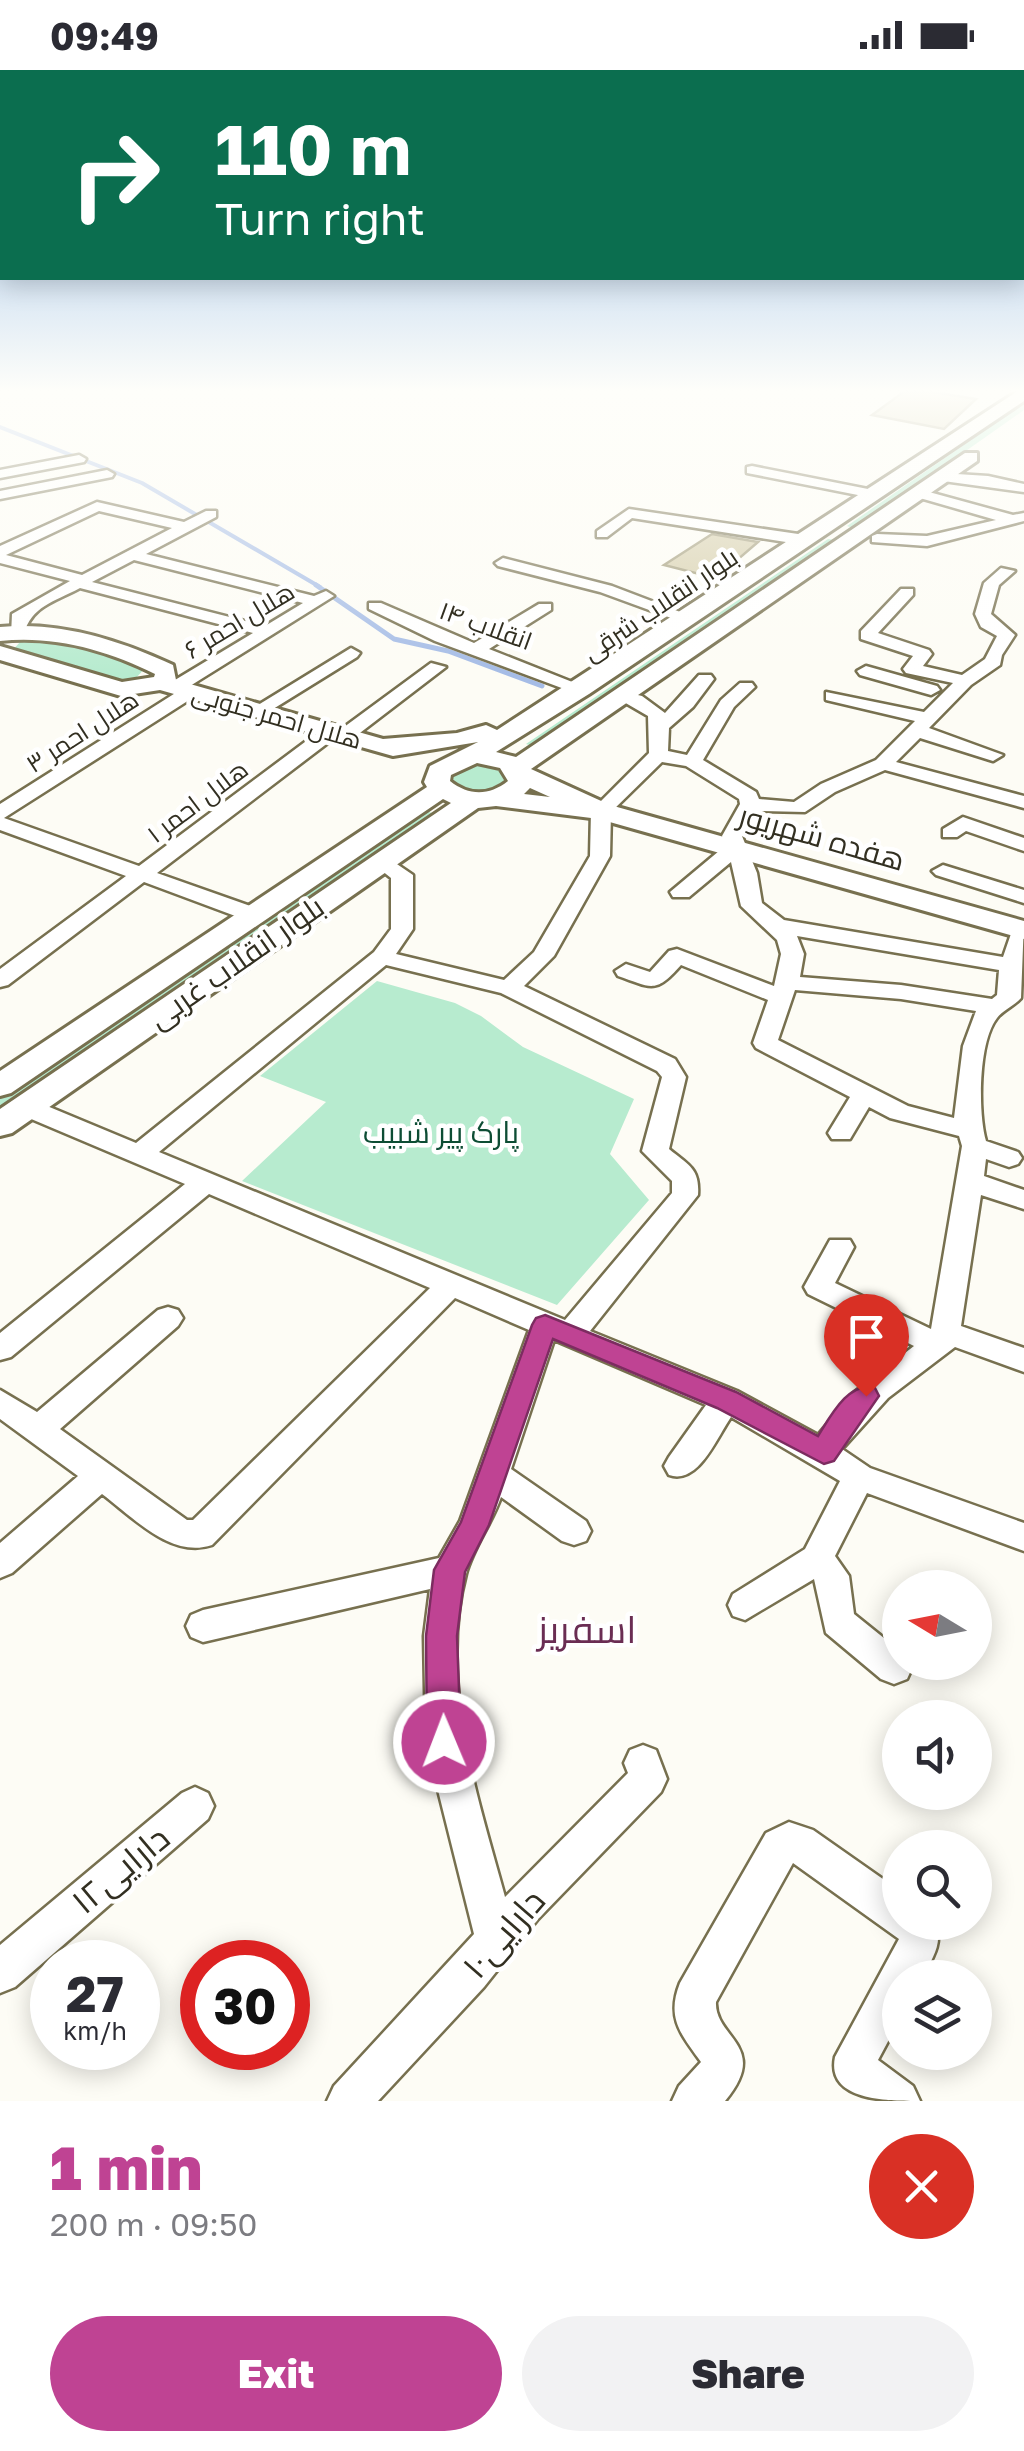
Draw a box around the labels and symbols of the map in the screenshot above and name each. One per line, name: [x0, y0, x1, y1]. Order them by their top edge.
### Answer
street label: بلوار انقلاب شرقی: [576, 541, 744, 667]
street label: هلال احمر ۶: [178, 575, 300, 665]
street label: انقلاب ۱۴: [435, 594, 537, 656]
street label: هلال احمر جنوبی: [188, 677, 366, 755]
street label: هلال احمر ۳: [20, 683, 144, 779]
street label: هلال احمر ۱: [140, 753, 254, 849]
street label: هفده شهریور: [733, 796, 909, 879]
street label: بلوار انقلاب غربی: [141, 888, 331, 1037]
park label: پارک پیر شبیب: [363, 1114, 519, 1152]
pin: [824, 1294, 909, 1397]
north arrow: [882, 1570, 992, 1680]
district label: اسفریز: [536, 1606, 636, 1652]
position arrow: [392, 1690, 496, 1794]
street label: دارایی۱۲: [63, 1816, 178, 1923]
street label: دارایی۱۰: [453, 1880, 554, 1987]
speed limit sign: 30: [180, 1940, 310, 2070]

